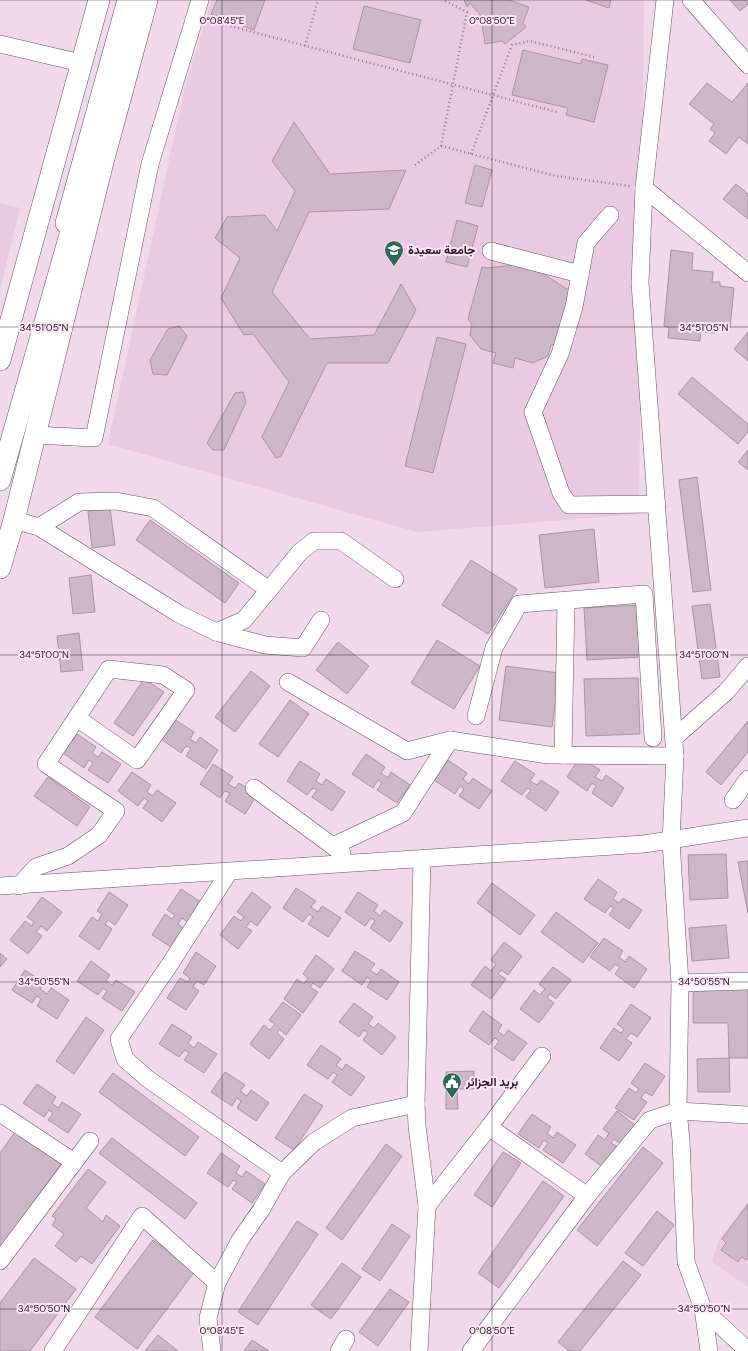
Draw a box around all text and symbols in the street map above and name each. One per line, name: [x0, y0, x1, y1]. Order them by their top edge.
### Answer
text: 0°08'45"E: [200, 14, 245, 27]
text: 0°08'50"E: [469, 14, 515, 27]
school or university icon: جامعة سعيدة: [383, 239, 405, 267]
place label: جامعة سعيدة: [408, 242, 475, 258]
text: 34°51'05"N: [20, 321, 68, 334]
text: 34°51'05"N: [680, 321, 728, 334]
text: 34°51'00"N: [19, 648, 69, 661]
text: 34°51'00"N: [679, 648, 729, 661]
text: 34°50'55"N: [18, 975, 70, 988]
text: 34°50'55"N: [678, 975, 730, 988]
public building icon: بريد الجزائر: [441, 1071, 463, 1099]
place label: بريد الجزائر: [465, 1074, 518, 1090]
text: 34°50'50"N: [18, 1302, 70, 1315]
text: 34°50'50"N: [678, 1302, 730, 1315]
text: 0°08'45"E: [200, 1324, 245, 1337]
text: 0°08'50"E: [469, 1324, 515, 1337]

